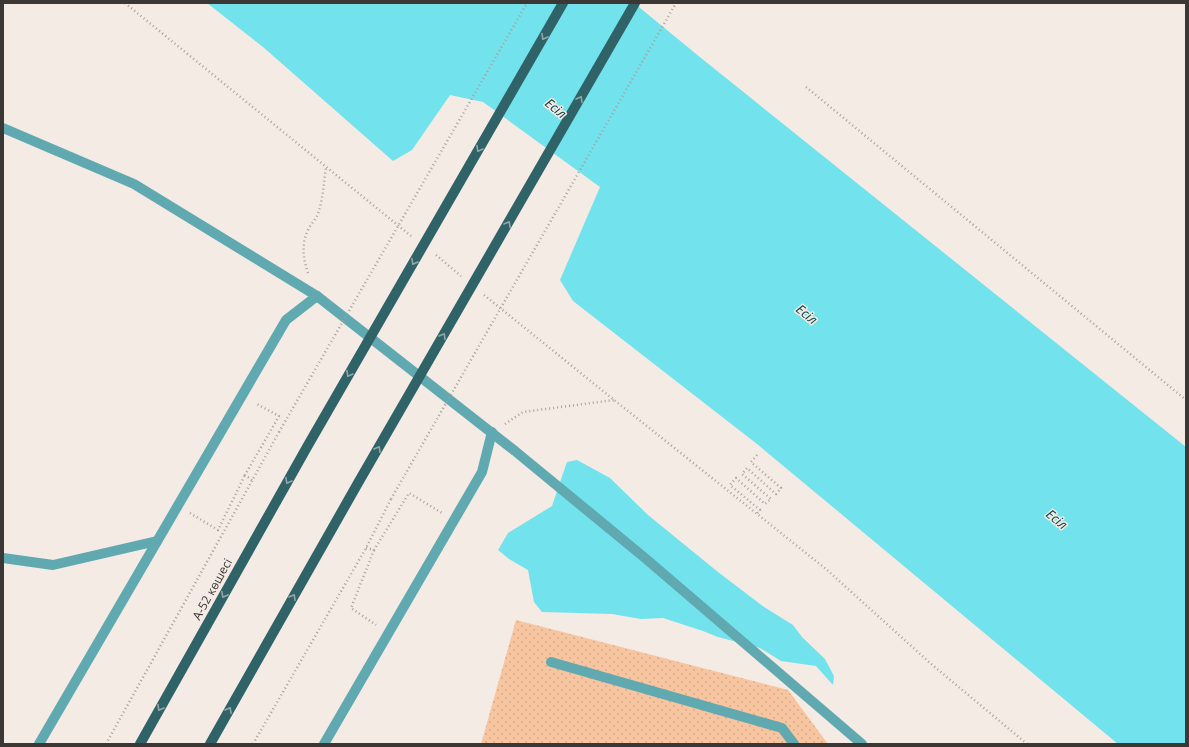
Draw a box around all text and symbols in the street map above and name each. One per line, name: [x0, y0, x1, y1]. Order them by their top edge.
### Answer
one-way arrow: [541, 33, 548, 40]
water label: Есіл: [541, 94, 571, 122]
one-way arrow: [575, 96, 582, 103]
one-way arrow: [476, 145, 483, 152]
one-way arrow: [503, 220, 510, 228]
one-way arrow: [411, 258, 418, 265]
water label: Есіл: [792, 300, 822, 328]
one-way arrow: [438, 333, 445, 340]
one-way arrow: [346, 370, 353, 378]
one-way arrow: [373, 446, 380, 453]
one-way arrow: [285, 477, 292, 484]
water label: Есіл: [1042, 505, 1072, 533]
street label: А-52 көшесі: [188, 555, 236, 623]
one-way arrow: [221, 591, 228, 598]
one-way arrow: [289, 594, 296, 601]
one-way arrow: [158, 704, 165, 711]
one-way arrow: [225, 707, 232, 714]

